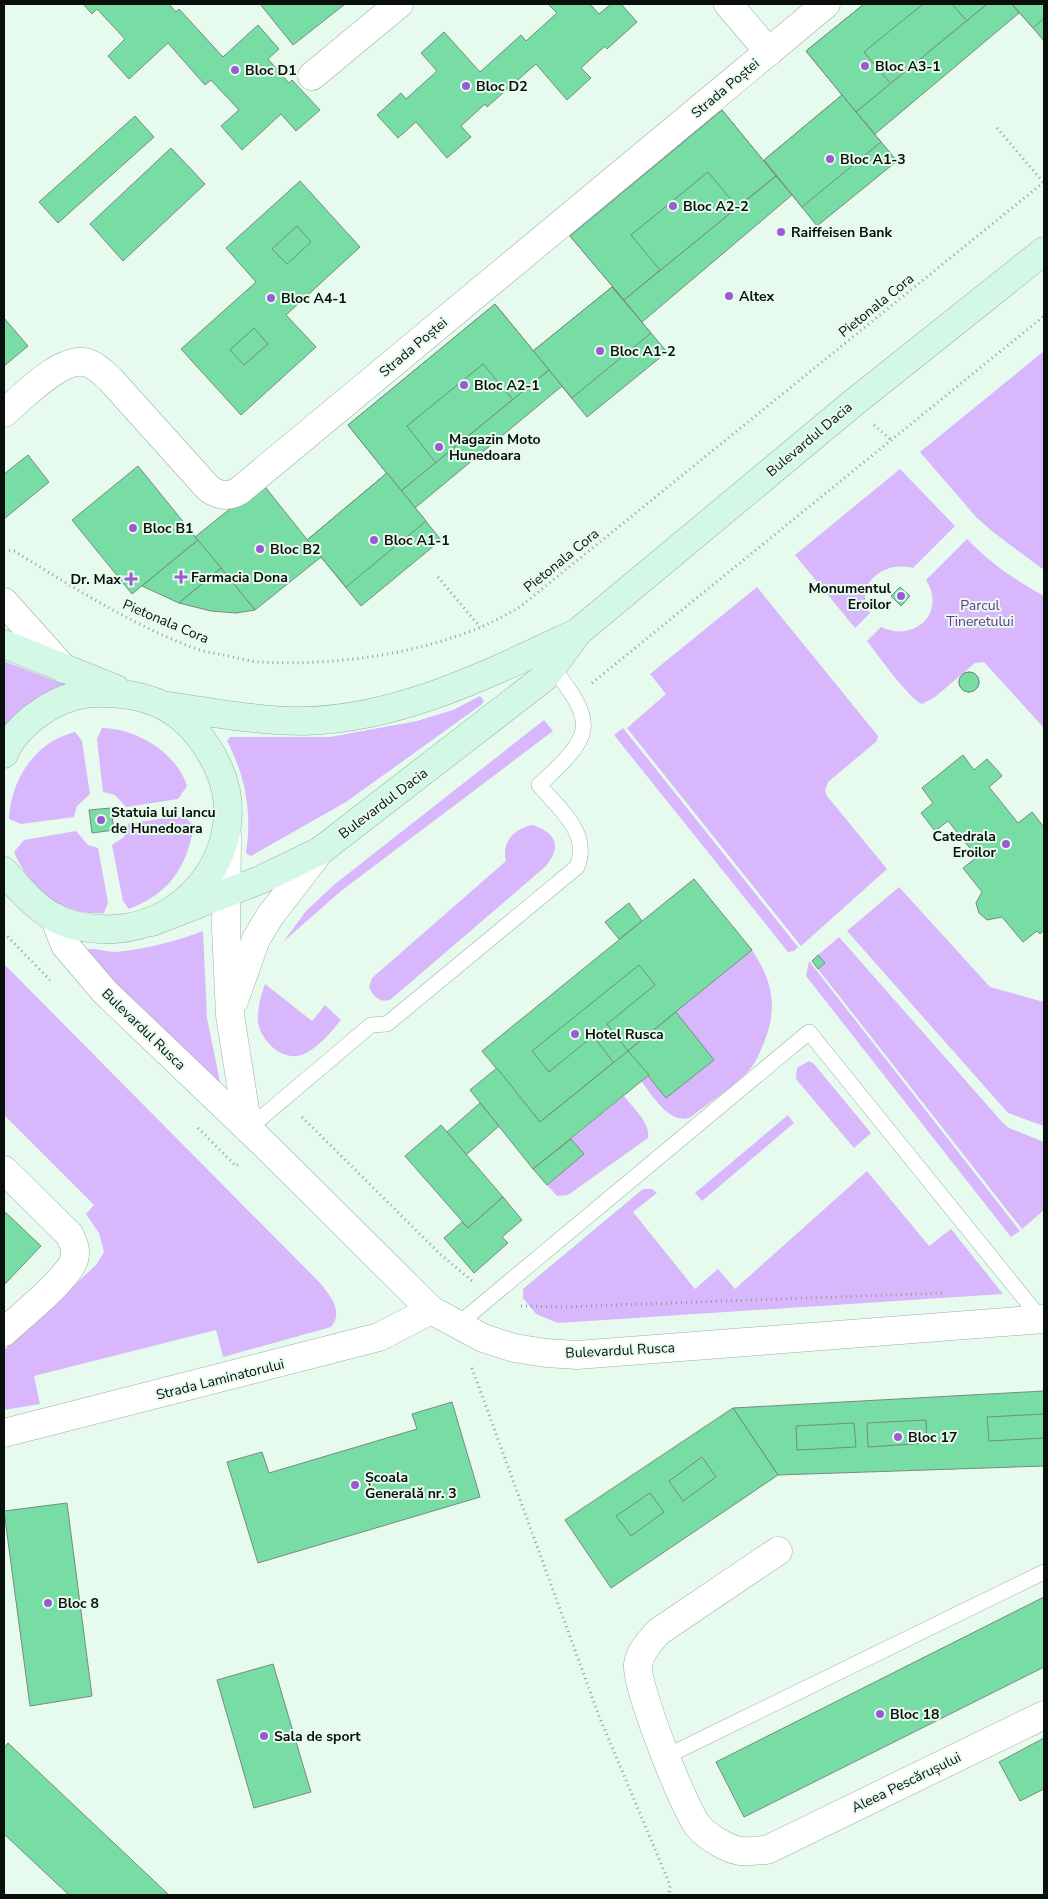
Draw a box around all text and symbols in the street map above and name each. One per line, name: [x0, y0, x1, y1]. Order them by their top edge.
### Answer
street label: Strada Poștei: [687, 54, 763, 123]
place label: Bloc A3-1: [875, 57, 941, 76]
marker: Bloc A3-1: [859, 60, 871, 72]
place label: Bloc D1: [245, 61, 297, 80]
marker: Bloc D1: [229, 64, 241, 76]
place label: Bloc D2: [476, 77, 528, 96]
marker: Bloc D2: [460, 80, 472, 92]
place label: Bloc A1-3: [840, 150, 906, 169]
marker: Bloc A1-3: [824, 153, 836, 165]
place label: Bloc A2-2: [683, 197, 749, 216]
marker: Bloc A2-2: [667, 200, 679, 212]
place label: Raiffeisen Bank: [791, 223, 892, 242]
marker: Raiffeisen Bank: [775, 226, 787, 238]
street label: Pietonala Cora: [835, 269, 918, 342]
place label: Altex: [739, 287, 775, 306]
place label: Bloc A4-1: [281, 289, 347, 308]
marker: Altex: [723, 290, 735, 302]
marker: Bloc A4-1: [265, 292, 277, 304]
street label: Strada Poștei: [375, 313, 451, 382]
place label: Bloc A1-2: [610, 342, 676, 361]
marker: Bloc A1-2: [594, 345, 606, 357]
place label: Bloc A2-1: [474, 376, 540, 395]
marker: Bloc A2-1: [458, 379, 470, 391]
street label: Bulevardul Dacia: [762, 398, 856, 481]
place label: Magazin Moto Hunedoara: [449, 430, 541, 465]
marker: Magazin Moto Hunedoara: [433, 441, 445, 453]
place label: Bloc B1: [143, 519, 194, 538]
marker: Bloc B1: [127, 522, 139, 534]
street label: Pietonala Cora: [520, 524, 603, 597]
place label: Bloc A1-1: [384, 531, 450, 550]
marker: Bloc A1-1: [368, 534, 380, 546]
place label: Bloc B2: [270, 540, 321, 559]
marker: Bloc B2: [254, 543, 266, 555]
place label: Farmacia Dona: [191, 568, 288, 587]
place label: Dr. Max: [70, 570, 121, 589]
marker: Farmacia Dona: [175, 571, 187, 583]
marker: Dr. Max: [125, 573, 137, 585]
place label: Monumentul Eroilor: [808, 579, 892, 614]
marker: Monumentul Eroilor: [895, 590, 907, 602]
street label: Pietonala Cora: [120, 595, 212, 648]
park label: Parcul Tineretului: [946, 596, 1014, 631]
street label: Bulevardul Dacia: [335, 764, 432, 843]
place label: Statuia lui Iancu de Hunedoara: [111, 803, 216, 838]
marker: Statuia lui Iancu de Hunedoara: [95, 814, 107, 826]
place label: Catedrala Eroilor: [933, 827, 996, 862]
marker: Catedrala Eroilor: [1000, 838, 1012, 850]
street label: Bulevardul Rusca: [98, 984, 190, 1074]
place label: Hotel Rusca: [585, 1025, 664, 1044]
marker: Hotel Rusca: [569, 1028, 581, 1040]
street label: Bulevardul Rusca: [565, 1338, 675, 1363]
street label: Strada Laminatorului: [154, 1354, 286, 1405]
place label: Bloc 17: [908, 1428, 957, 1447]
marker: Bloc 17: [892, 1431, 904, 1443]
place label: Școala Generală nr. 3: [365, 1468, 457, 1503]
marker: Școala Generală nr. 3: [349, 1479, 361, 1491]
place label: Bloc 8: [58, 1594, 99, 1613]
marker: Bloc 8: [42, 1597, 54, 1609]
place label: Bloc 18: [890, 1705, 939, 1724]
marker: Bloc 18: [874, 1708, 886, 1720]
place label: Sala de sport: [274, 1727, 361, 1746]
marker: Sala de sport: [258, 1730, 270, 1742]
street label: Aleea Pescărușului: [848, 1748, 964, 1817]

